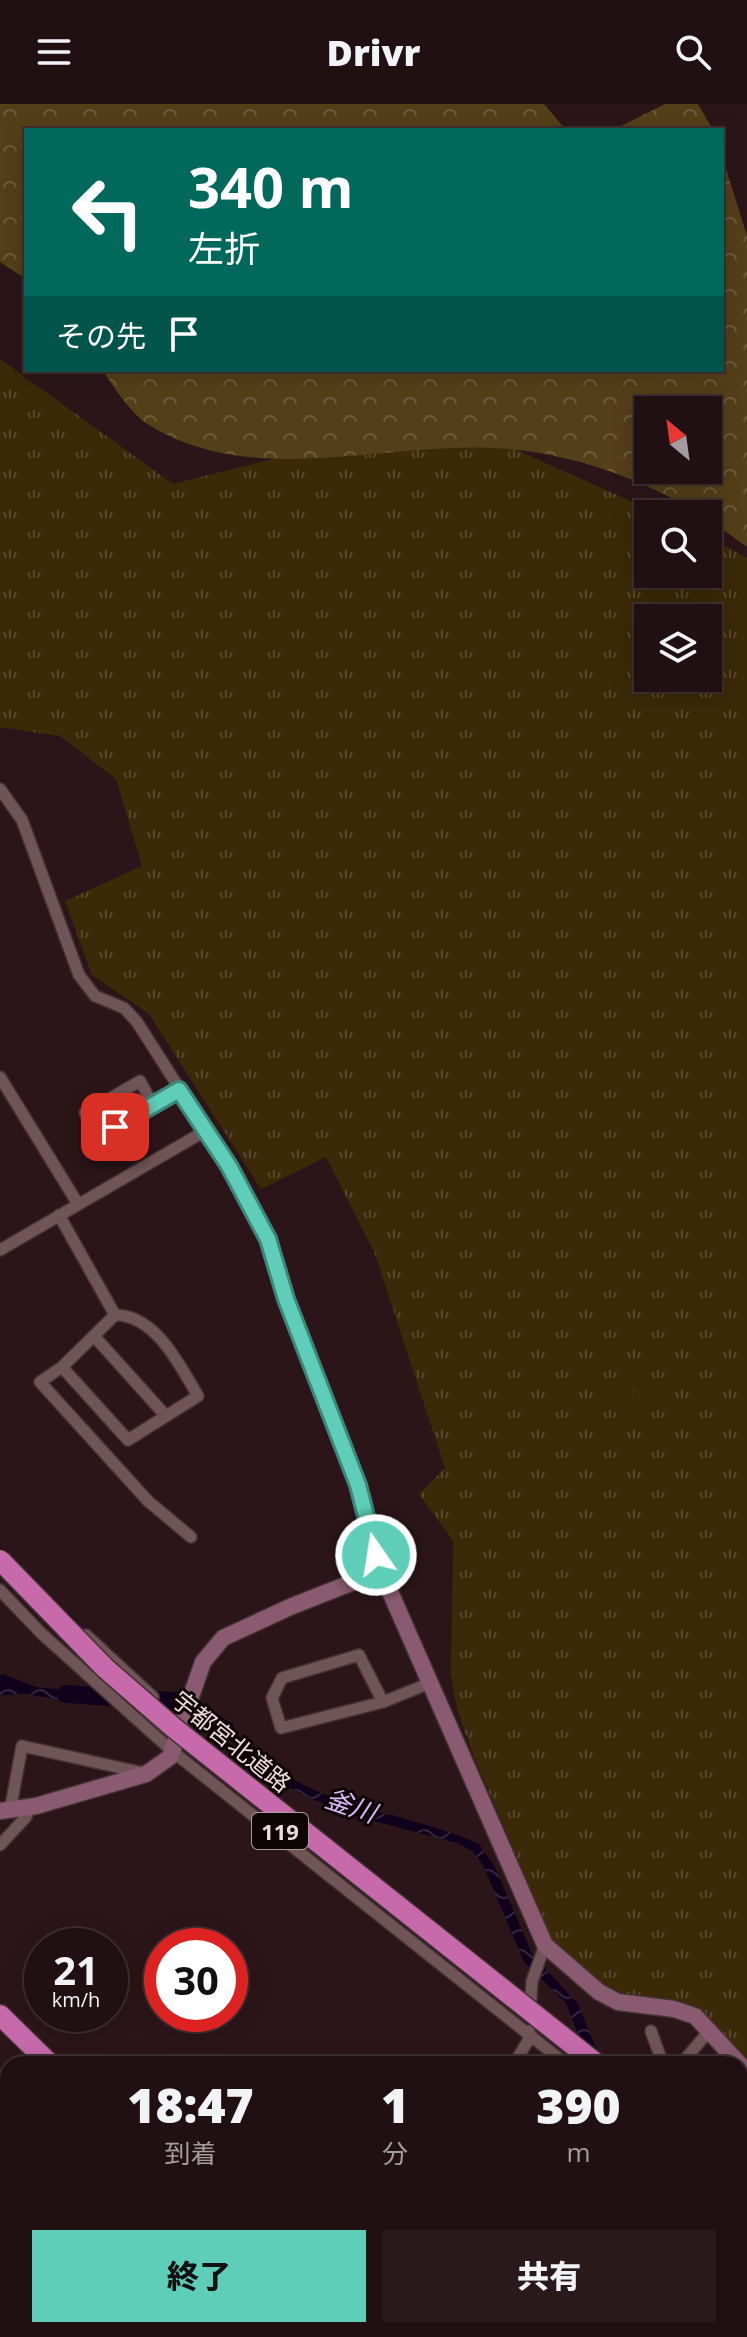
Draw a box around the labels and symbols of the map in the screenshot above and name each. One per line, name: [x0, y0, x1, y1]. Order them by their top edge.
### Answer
north arrow: [634, 396, 722, 484]
pin: [81, 1093, 149, 1161]
position arrow: [334, 1513, 418, 1597]
street label: 宇都宮北道路: [166, 1683, 298, 1799]
water label: 釜川: [321, 1780, 384, 1831]
road number: 119: [252, 1813, 308, 1849]
speed limit sign: 30: [144, 1928, 248, 2032]

